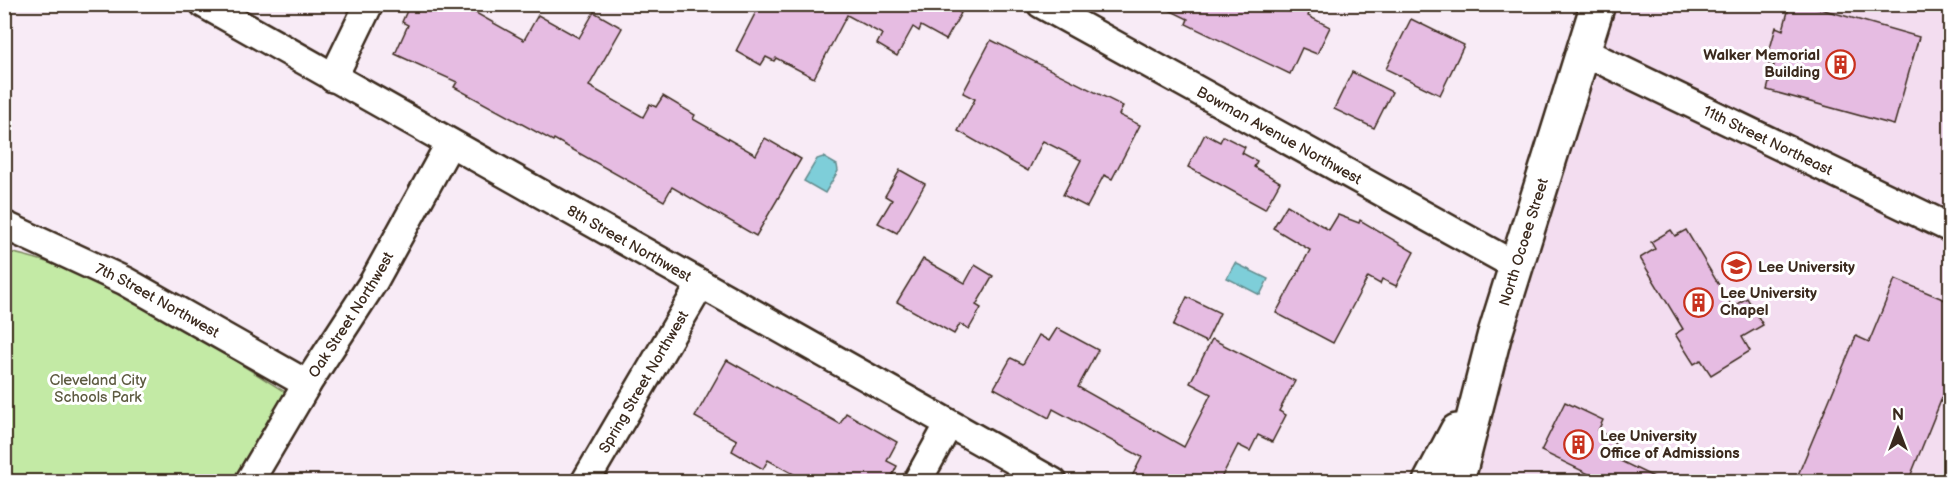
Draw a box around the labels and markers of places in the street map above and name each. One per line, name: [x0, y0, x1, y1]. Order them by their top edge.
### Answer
place label: Walker Memorial Building: [1703, 46, 1820, 82]
building icon: Walker Memorial Building: [1825, 48, 1857, 80]
school or university icon: Lee University: [1721, 251, 1753, 283]
place label: Lee University: [1758, 258, 1855, 277]
place label: Lee University Chapel: [1720, 284, 1817, 320]
building icon: Lee University Chapel: [1683, 286, 1715, 318]
place label: Lee University Office of Admissions: [1600, 427, 1740, 463]
building icon: Lee University Office of Admissions: [1563, 429, 1595, 461]

